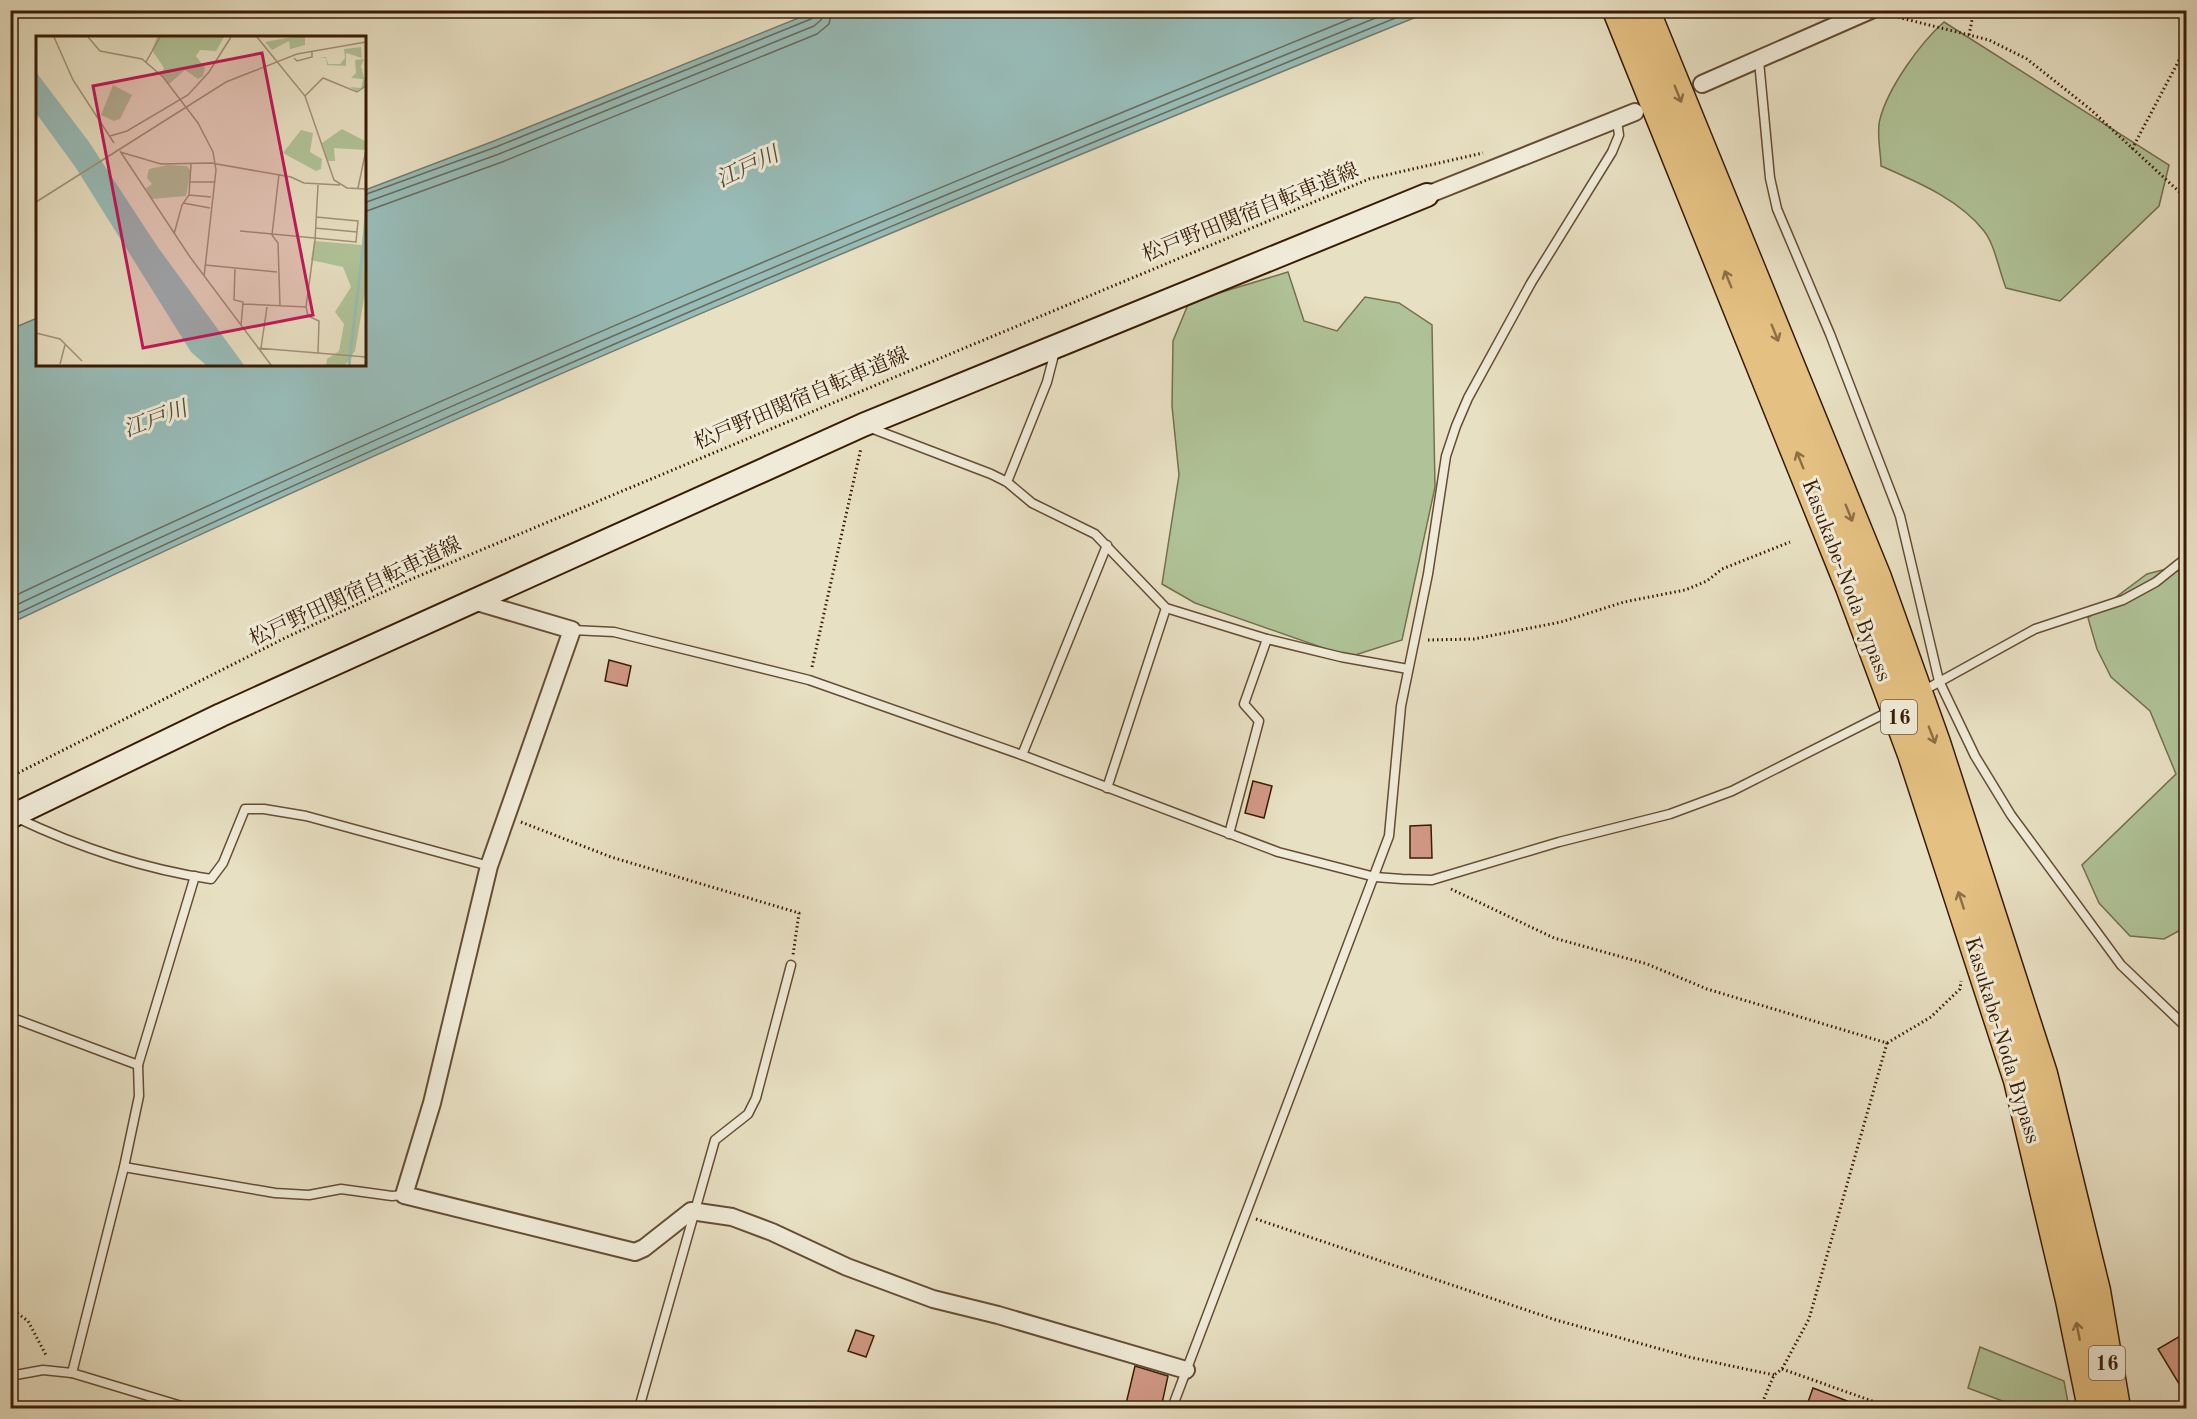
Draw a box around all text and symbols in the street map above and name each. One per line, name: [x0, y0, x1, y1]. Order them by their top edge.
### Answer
inset map: [36, 36, 366, 366]
one-way arrow: [1673, 84, 1684, 102]
water label: 江戸川: [712, 141, 784, 192]
street label: 松戸野田関宿自転車道線: [1139, 159, 1362, 266]
one-way arrow: [1721, 270, 1732, 289]
one-way arrow: [1770, 323, 1781, 341]
street label: 松戸野田関宿自転車道線: [690, 343, 912, 454]
water label: 江戸川: [120, 396, 192, 442]
one-way arrow: [1794, 451, 1805, 470]
street label: Kasukabe-Noda Bypass: [1797, 476, 1894, 685]
one-way arrow: [1844, 503, 1855, 522]
street label: 松戸野田関宿自転車道線: [246, 532, 465, 651]
road number: 16: [1881, 700, 1917, 734]
one-way arrow: [1928, 725, 1939, 744]
one-way arrow: [1954, 891, 1965, 909]
street label: Kasukabe-Noda Bypass: [1960, 935, 2043, 1146]
one-way arrow: [2071, 1321, 2083, 1340]
road number: 16: [2089, 1346, 2125, 1380]

